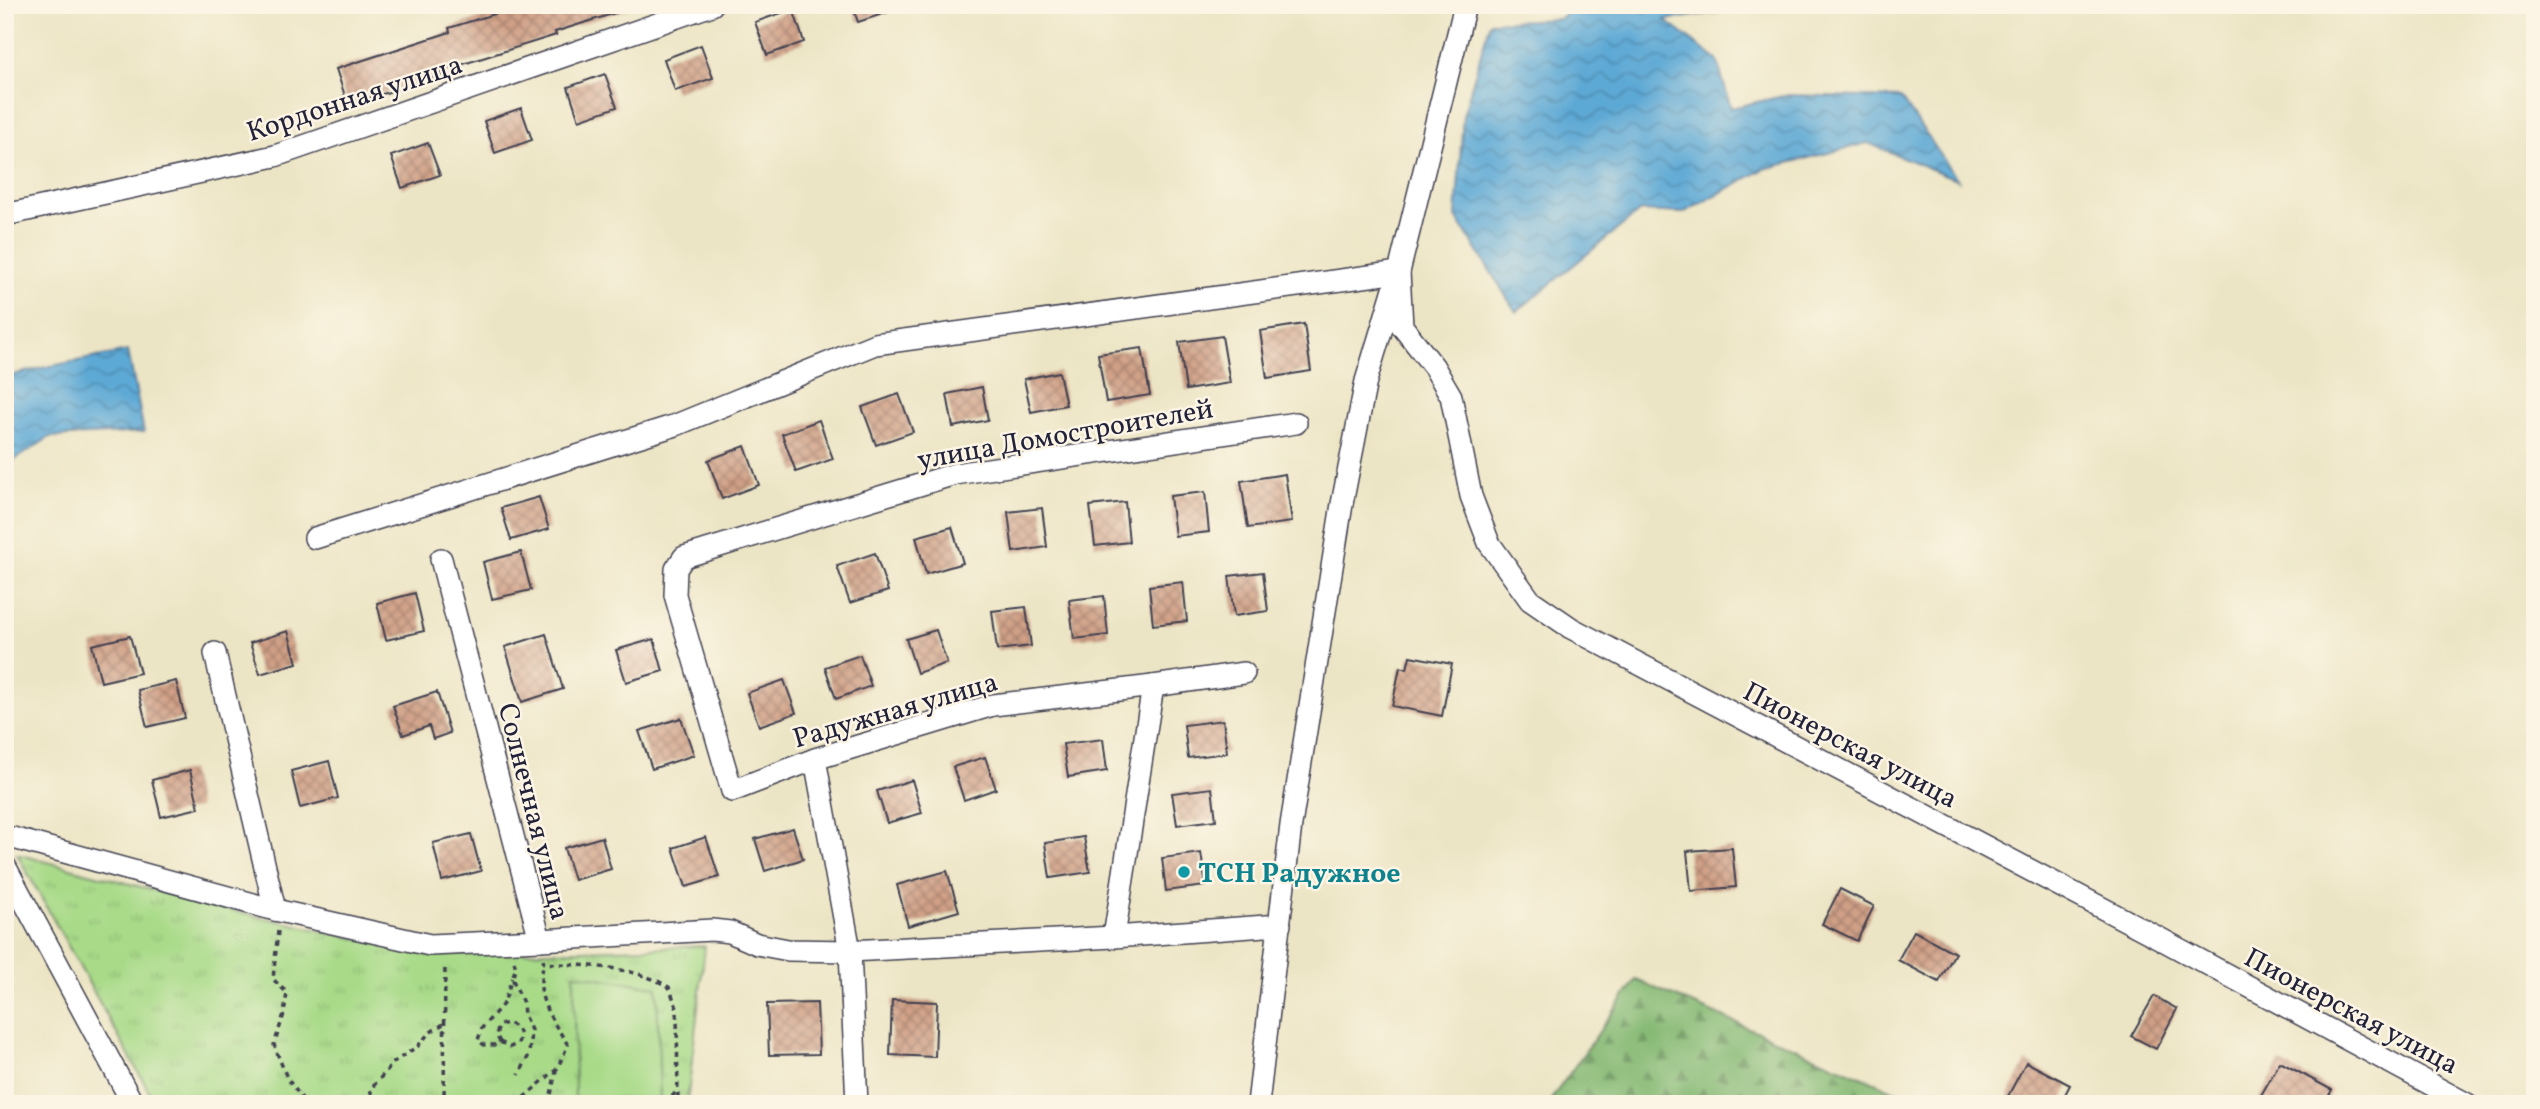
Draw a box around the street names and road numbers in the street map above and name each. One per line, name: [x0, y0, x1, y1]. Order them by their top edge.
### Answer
street label: Кордонная улица: [242, 46, 468, 153]
street label: улица Домостроителей: [914, 390, 1216, 481]
street label: Радужная улица: [789, 664, 1003, 759]
street label: Пионерская улица: [1736, 673, 1964, 819]
street label: Солнечная улица: [487, 699, 578, 924]
street label: Пионерская улица: [2237, 939, 2465, 1085]

